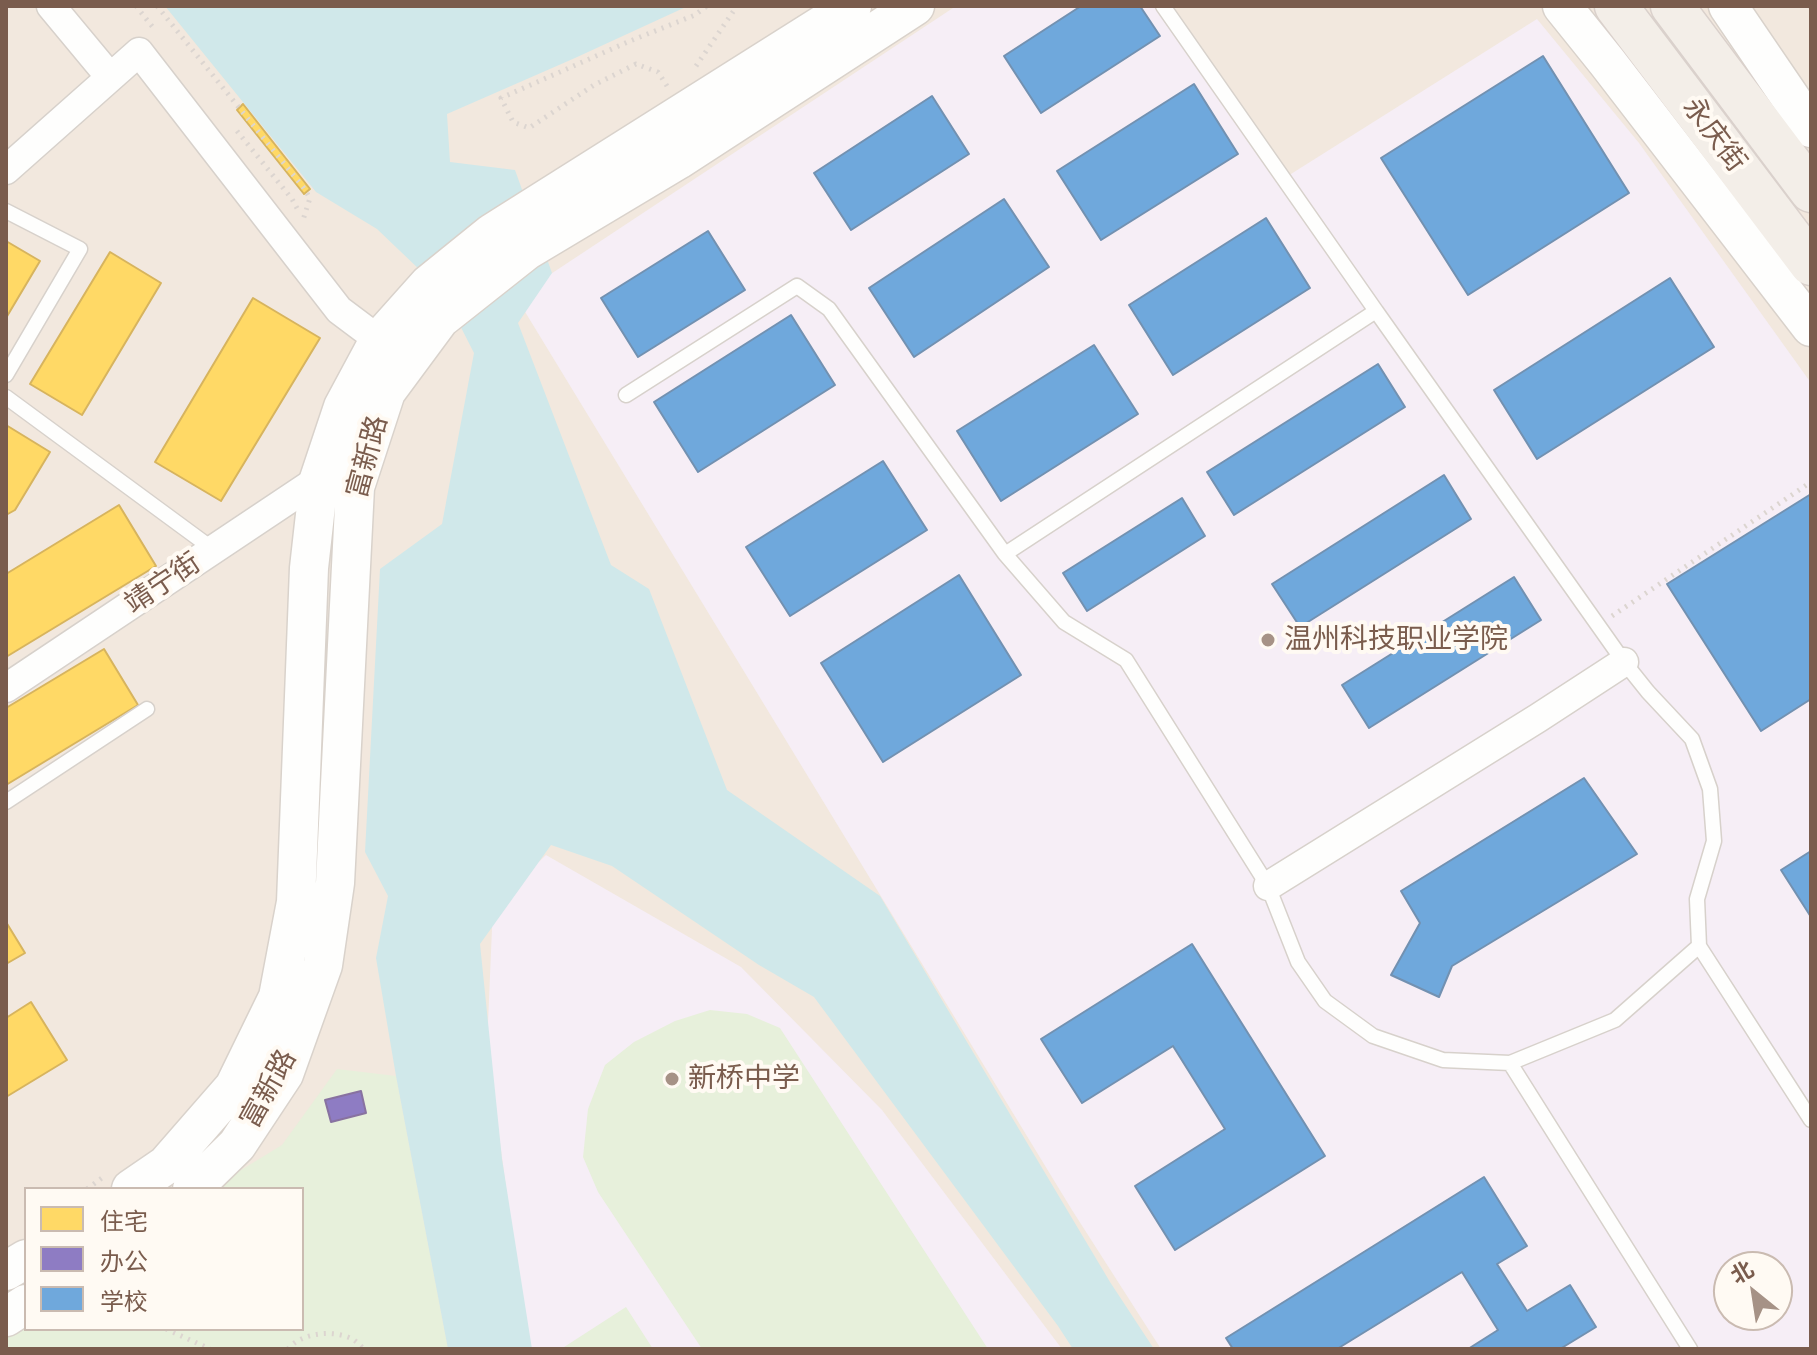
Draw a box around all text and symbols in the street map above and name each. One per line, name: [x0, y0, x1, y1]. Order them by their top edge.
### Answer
street label: 永庆街: [1675, 91, 1753, 179]
street label: 富新路: [341, 412, 395, 502]
street label: 靖宁街: [119, 547, 207, 621]
place label: 温州科技职业学院: [1284, 623, 1508, 657]
marker: 温州科技职业学院: [1259, 631, 1277, 649]
street label: 富新路: [234, 1044, 304, 1134]
place label: 新桥中学: [688, 1062, 800, 1096]
marker: 新桥中学: [663, 1070, 681, 1088]
legend: [24, 1187, 304, 1331]
text: 住宅: [100, 1206, 148, 1237]
text: 办公: [100, 1246, 148, 1277]
north arrow: [1713, 1251, 1793, 1331]
text: 北: [1725, 1254, 1759, 1290]
text: 学校: [100, 1286, 148, 1317]

